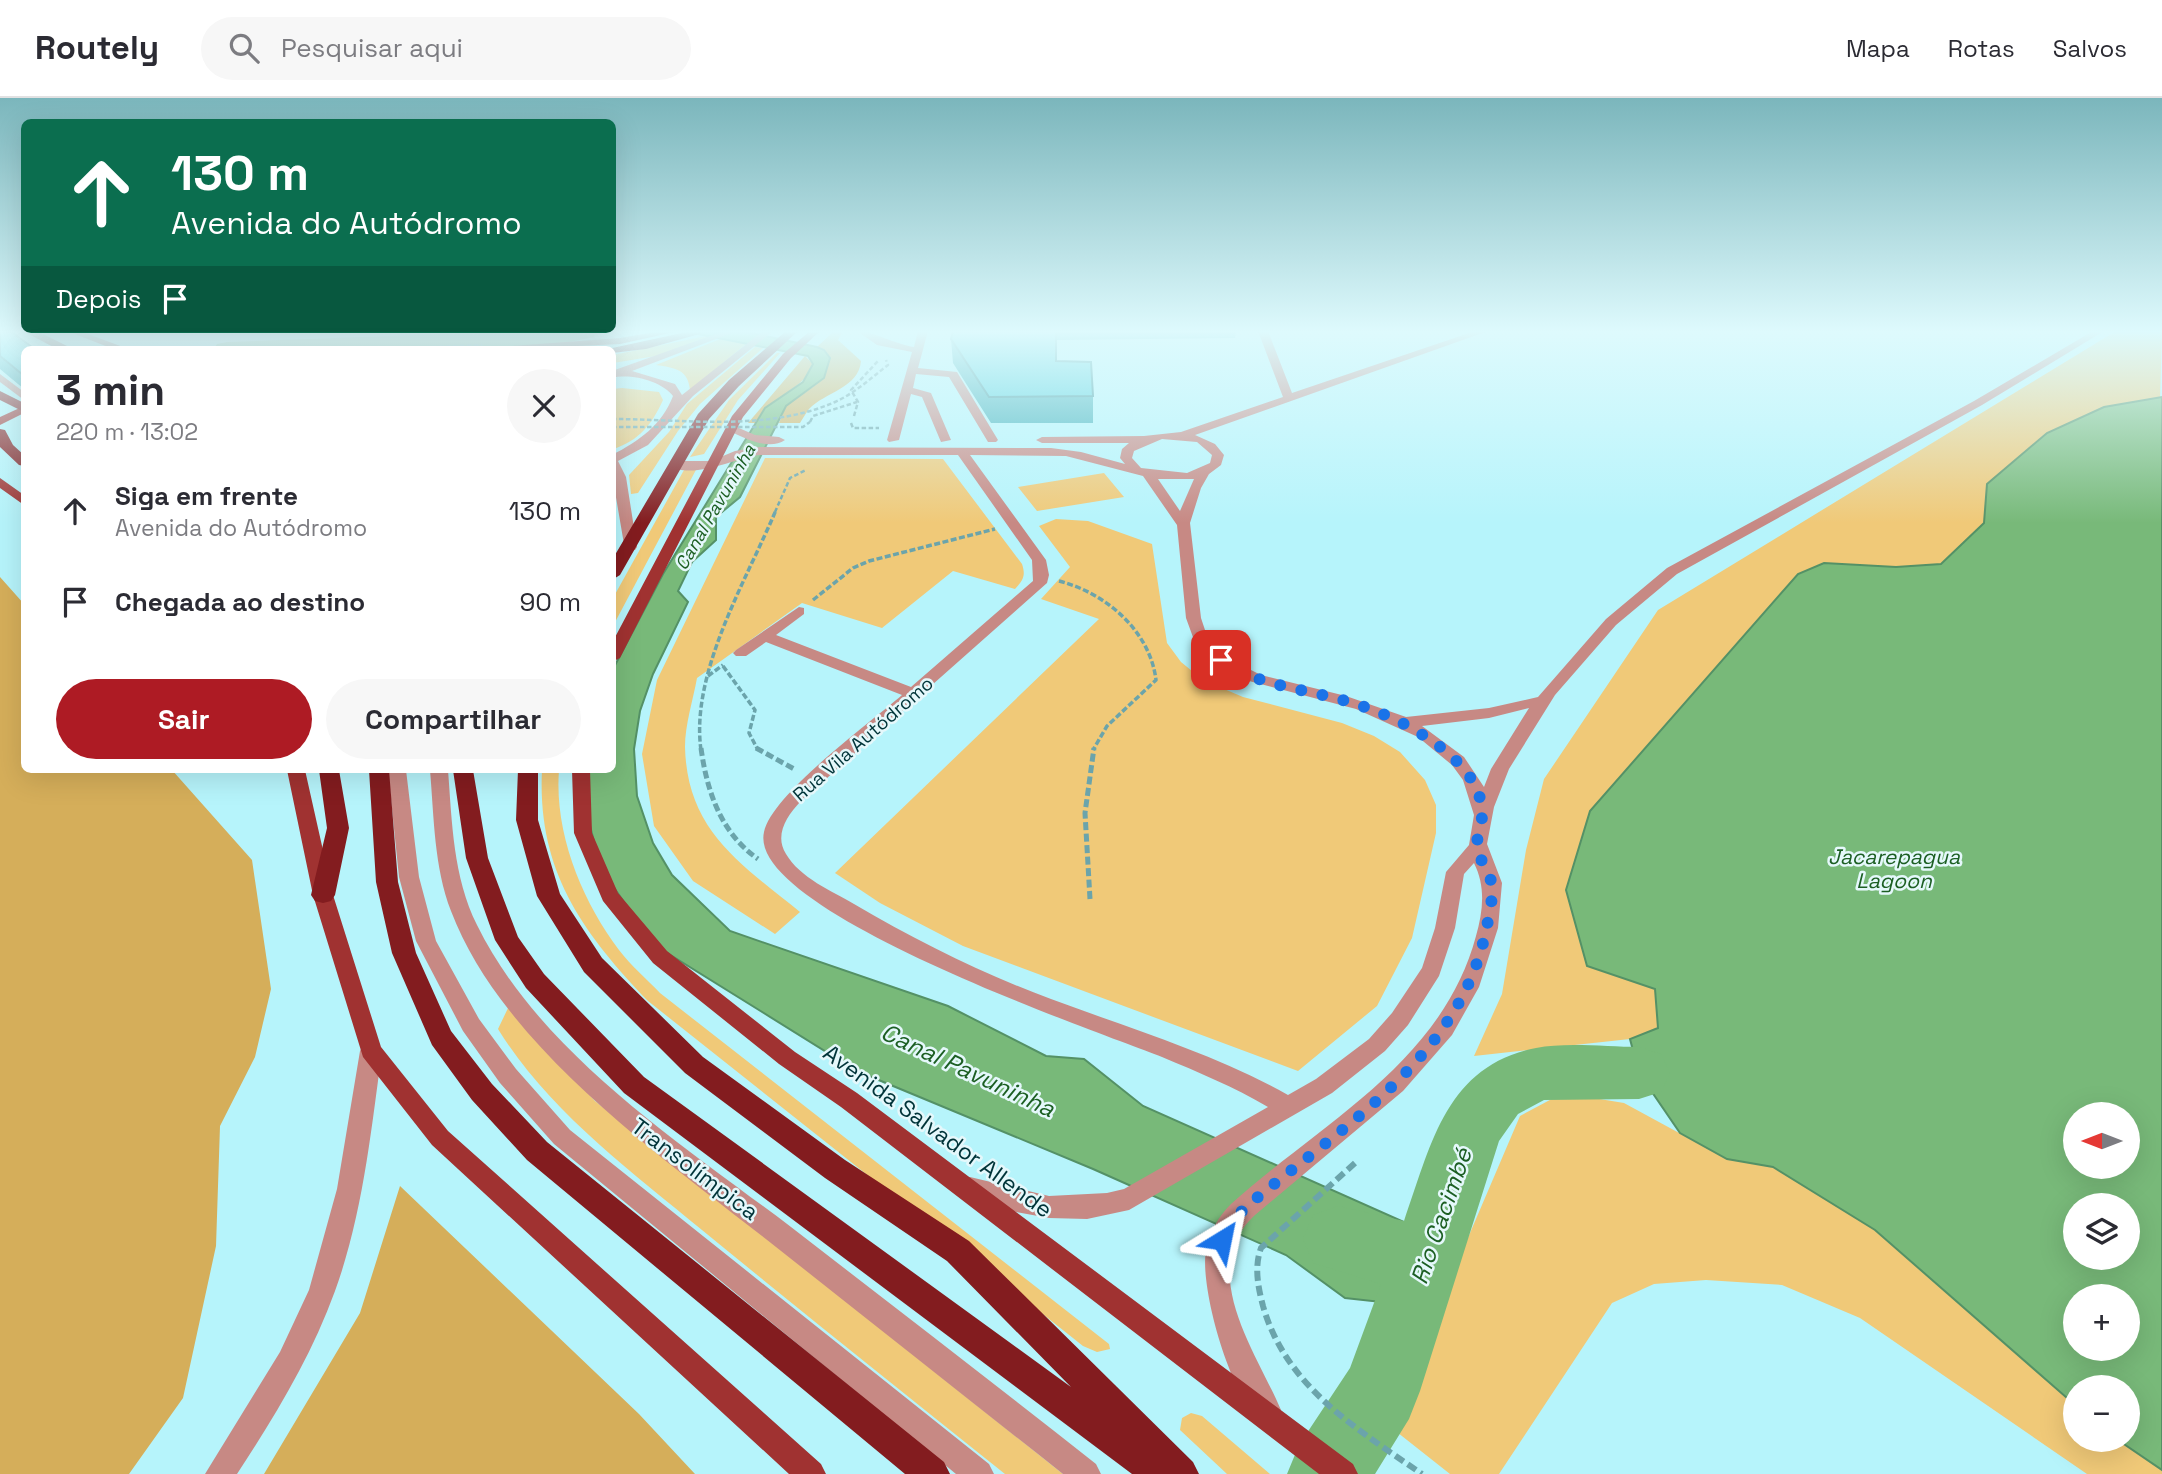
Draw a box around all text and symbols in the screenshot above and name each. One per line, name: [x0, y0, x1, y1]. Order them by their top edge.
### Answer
search box: [201, 17, 691, 80]
text: Routely: [35, 27, 159, 69]
icon: search: [225, 29, 263, 67]
text: Pesquisar aqui: [281, 31, 463, 65]
text: Mapa: [1846, 33, 1910, 64]
text: Rotas: [1948, 33, 2015, 64]
text: Salvos: [2053, 33, 2127, 64]
text: 130 m: [171, 142, 309, 204]
icon: ahead: [56, 147, 147, 238]
text: Avenida do Autódromo: [171, 203, 522, 243]
icon: arrive: [156, 280, 194, 318]
text: Depois: [56, 282, 142, 316]
text: 3 min: [56, 364, 165, 417]
button: close: [507, 369, 581, 443]
text: 220 m · 13:02: [56, 417, 198, 447]
water label: Canal Pavuninha: [670, 439, 761, 574]
text: Siga em frente: [115, 479, 298, 513]
icon: ahead: [56, 492, 94, 530]
text: 130 m: [509, 494, 581, 528]
text: Avenida do Autódromo: [115, 513, 367, 543]
icon: arrive: [56, 583, 94, 621]
text: Chegada ao destino: [115, 585, 365, 619]
text: 90 m: [519, 585, 581, 619]
pin: [1191, 630, 1251, 690]
icon: arrive: [1202, 641, 1240, 679]
street label: Rua Vila Autódromo: [787, 671, 939, 807]
button: Sair: [56, 679, 312, 759]
button: Compartilhar: [326, 679, 581, 759]
water label: Jacarepagua Lagoon: [1828, 843, 1961, 894]
water label: Canal Pavuninha: [876, 1016, 1060, 1124]
street label: Avenida Salvador Allende: [817, 1038, 1059, 1224]
north arrow: [2063, 1102, 2140, 1180]
map controls: [2063, 1102, 2140, 1452]
street label: Transolímpica: [625, 1111, 765, 1227]
water label: Rio Cacimbé: [1403, 1143, 1479, 1288]
button: layers: [2063, 1193, 2140, 1270]
position arrow: [1185, 1203, 1259, 1277]
button: +: [2063, 1284, 2140, 1361]
button: −: [2063, 1375, 2140, 1452]

